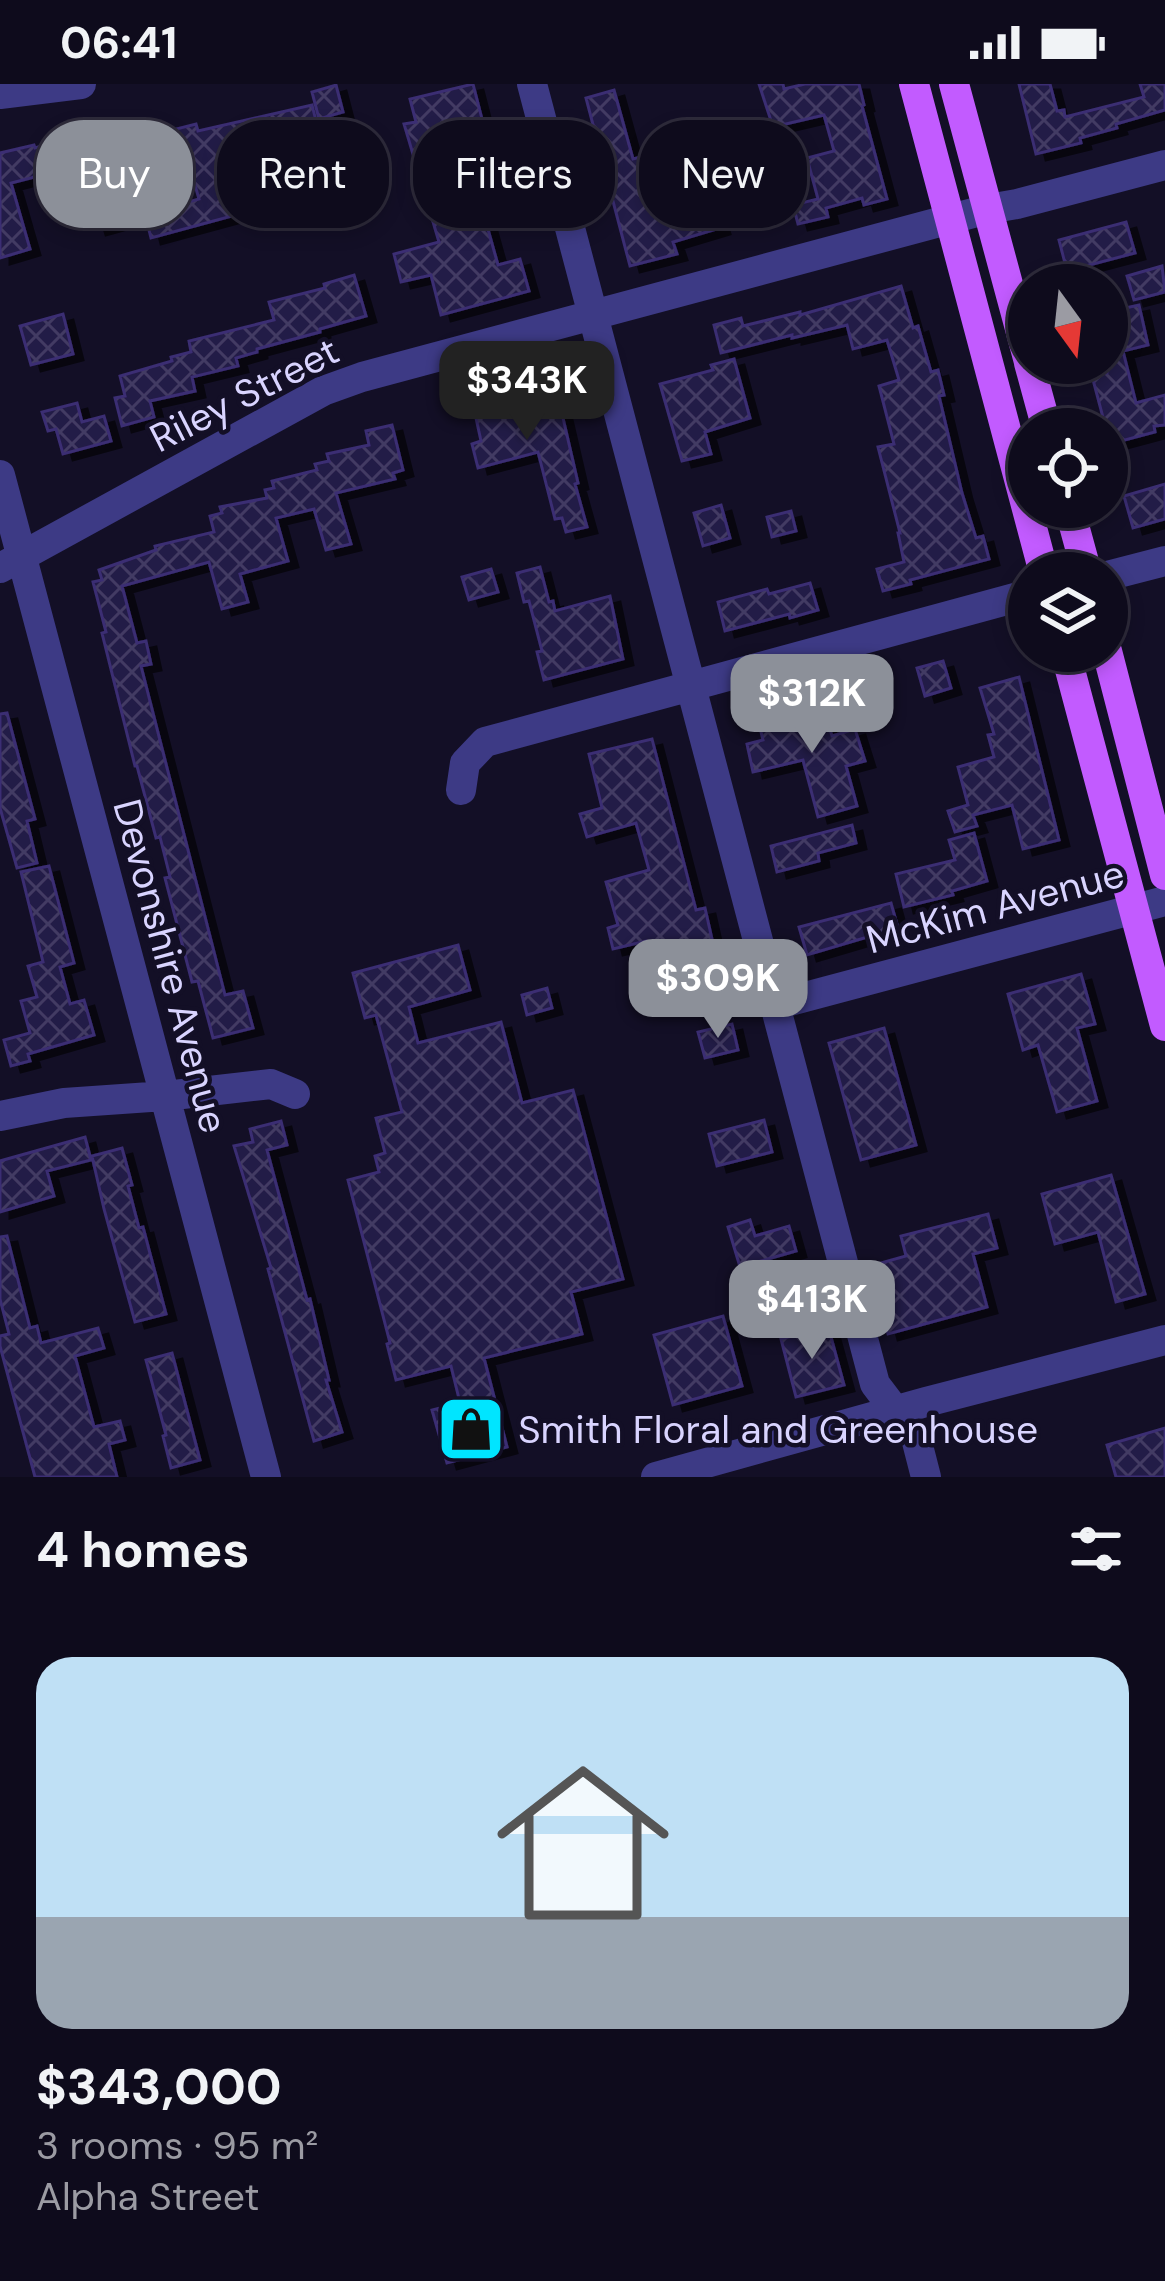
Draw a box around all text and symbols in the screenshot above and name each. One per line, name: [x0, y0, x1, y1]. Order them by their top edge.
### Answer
text: 06:41: [60, 13, 177, 72]
chip: Buy: [36, 120, 193, 228]
chip: Rent: [217, 120, 389, 228]
chip: Filters: [413, 120, 615, 228]
chip: New: [639, 120, 807, 228]
north arrow: [1008, 264, 1128, 384]
map controls: [1008, 264, 1128, 672]
street label: Riley Street: [141, 325, 347, 464]
pin: $343K: [443, 341, 611, 443]
text: $343K: [466, 354, 588, 405]
button: locate: [1008, 408, 1128, 528]
button: layers: [1008, 552, 1128, 672]
pin: $312K: [728, 654, 896, 756]
text: $312K: [758, 667, 866, 718]
street label: Devonshire Avenue: [101, 794, 240, 1139]
street label: McKim Avenue: [861, 848, 1130, 965]
pin: $309K: [634, 939, 802, 1041]
text: $309K: [656, 952, 780, 1003]
pin: $413K: [728, 1260, 896, 1362]
text: $413K: [756, 1273, 868, 1324]
shop icon: Smith Floral and Greenhouse: [436, 1394, 506, 1464]
place label: Smith Floral and Greenhouse: [518, 1404, 1038, 1455]
text: 4 homes: [36, 1516, 250, 1583]
icon: filters: [1063, 1516, 1129, 1582]
icon: home: [475, 1735, 691, 1951]
text: $343,000: [36, 2053, 282, 2120]
text: 3 rooms · 95 m²: [36, 2120, 318, 2171]
text: Alpha Street: [36, 2171, 260, 2222]

